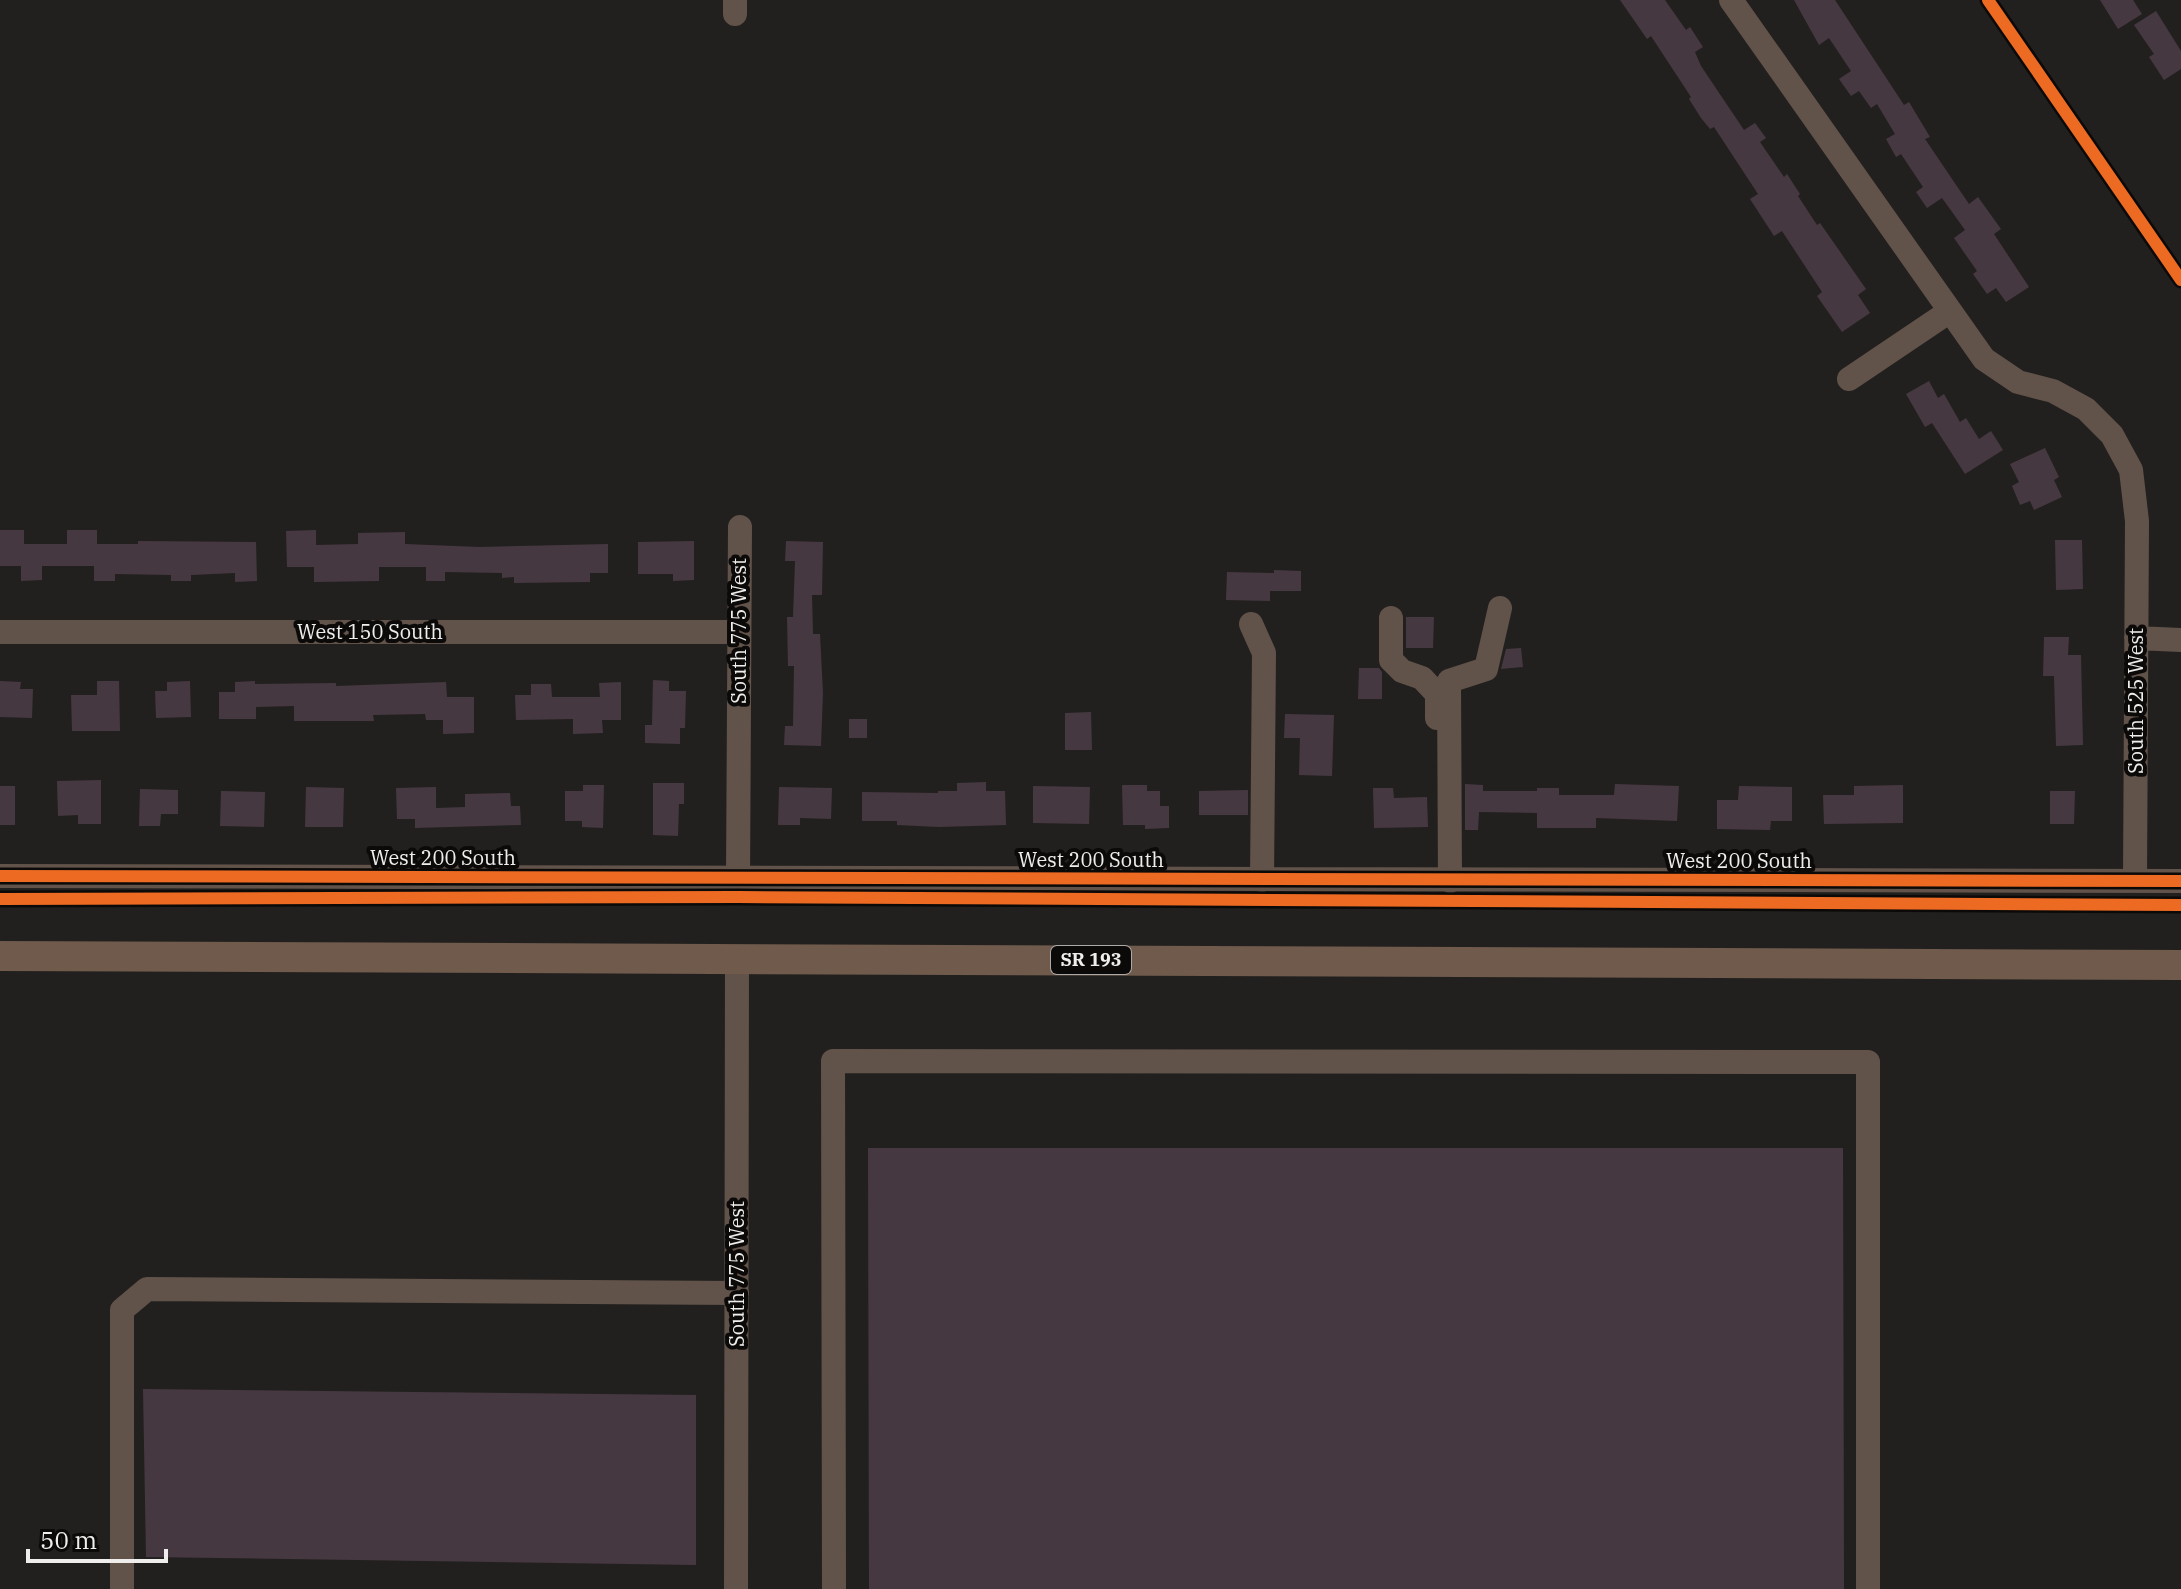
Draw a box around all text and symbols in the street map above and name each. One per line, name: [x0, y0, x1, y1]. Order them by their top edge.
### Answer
street label: South 775 West: [725, 558, 752, 704]
street label: West 150 South: [297, 618, 443, 645]
street label: South 525 West: [2122, 628, 2149, 774]
street label: West 200 South: [370, 844, 516, 871]
street label: West 200 South: [1018, 846, 1164, 873]
street label: West 200 South: [1666, 847, 1812, 874]
road number: SR 193: [1051, 946, 1131, 974]
street label: South 775 West: [723, 1201, 750, 1347]
scale bar: [28, 1513, 166, 1563]
text: 50 m: [40, 1524, 97, 1556]

